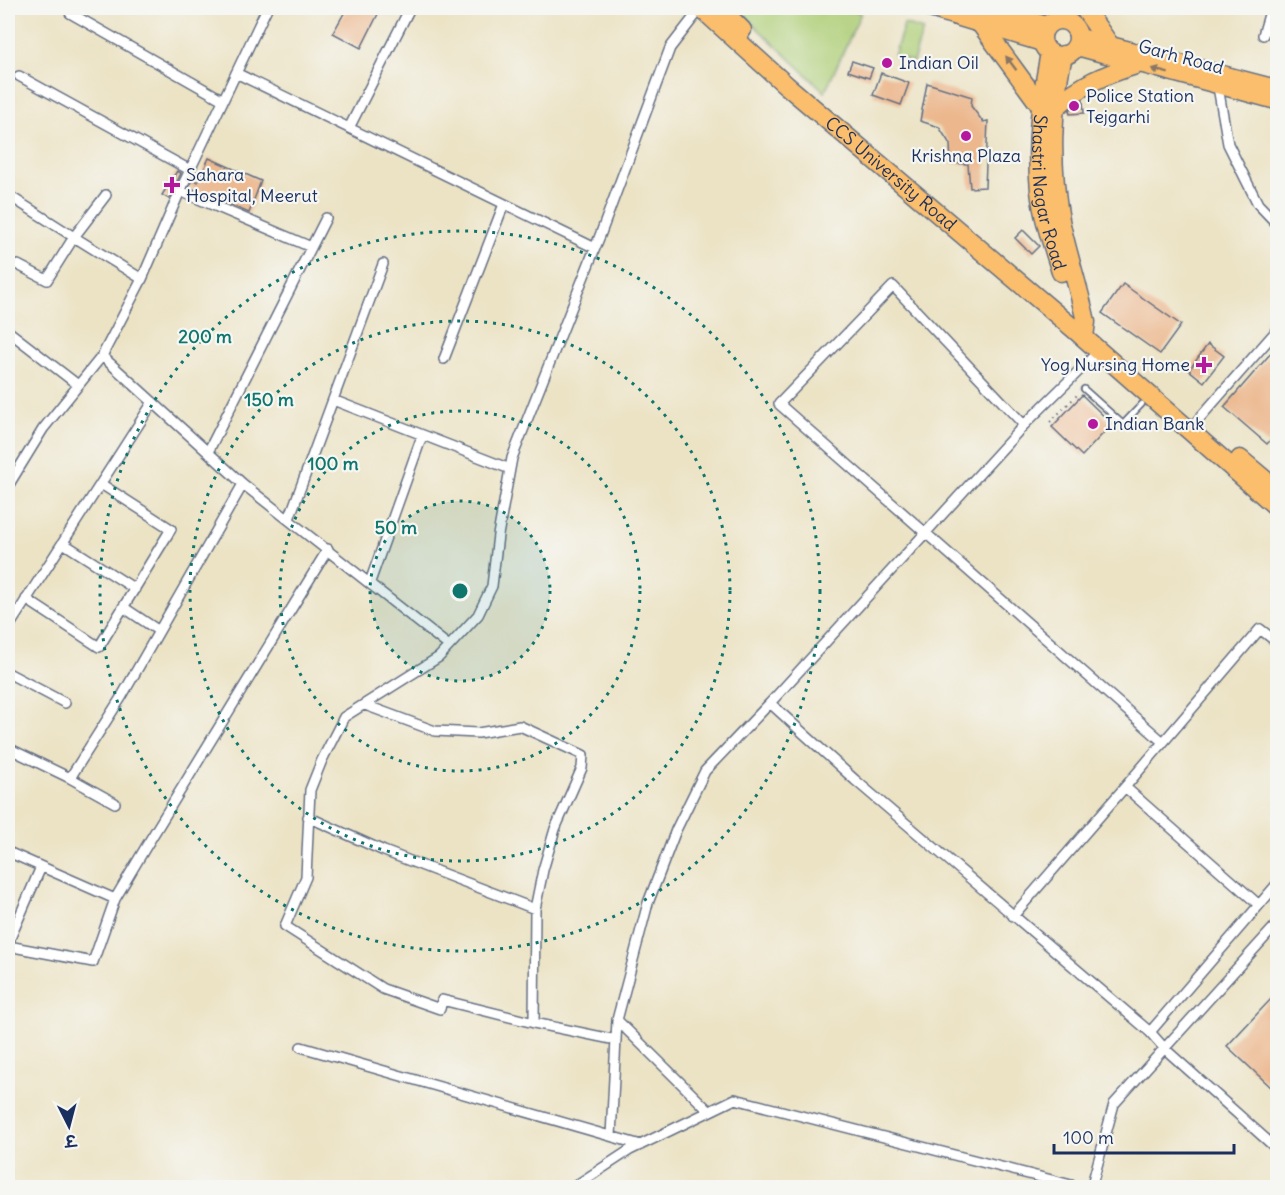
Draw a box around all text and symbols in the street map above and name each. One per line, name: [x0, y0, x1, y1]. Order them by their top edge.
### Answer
street label: Garh Road: [1136, 34, 1227, 79]
place label: Indian Oil: [899, 51, 979, 74]
marker: Indian Oil: [880, 56, 894, 70]
one-way arrow: [1005, 56, 1017, 71]
one-way arrow: [1151, 66, 1169, 76]
place label: Police Station Tejgarhi: [1086, 84, 1194, 128]
marker: Police Station Tejgarhi: [1067, 99, 1081, 113]
street label: CCS University Road: [821, 111, 962, 236]
street label: Shastri Nagar Road: [1027, 114, 1072, 273]
marker: Krishna Plaza: [959, 129, 973, 143]
place label: Krishna Plaza: [911, 144, 1021, 167]
place label: Sahara Hospital, Meerut: [186, 163, 318, 207]
marker: Sahara Hospital, Meerut: [163, 176, 181, 194]
text: 200 m: [178, 325, 232, 348]
place label: Yog Nursing Home: [1041, 353, 1190, 376]
marker: Yog Nursing Home: [1195, 356, 1213, 374]
text: 150 m: [244, 388, 294, 411]
place label: Indian Bank: [1105, 412, 1204, 435]
marker: Indian Bank: [1086, 417, 1100, 431]
text: 100 m: [308, 452, 359, 475]
text: 50 m: [375, 516, 417, 539]
centre of rings: [450, 581, 470, 601]
north arrow: [39, 1096, 99, 1156]
scale bar: [1054, 1117, 1234, 1155]
text: 100 m: [1063, 1126, 1114, 1149]
text: उ: [63, 1130, 79, 1152]

